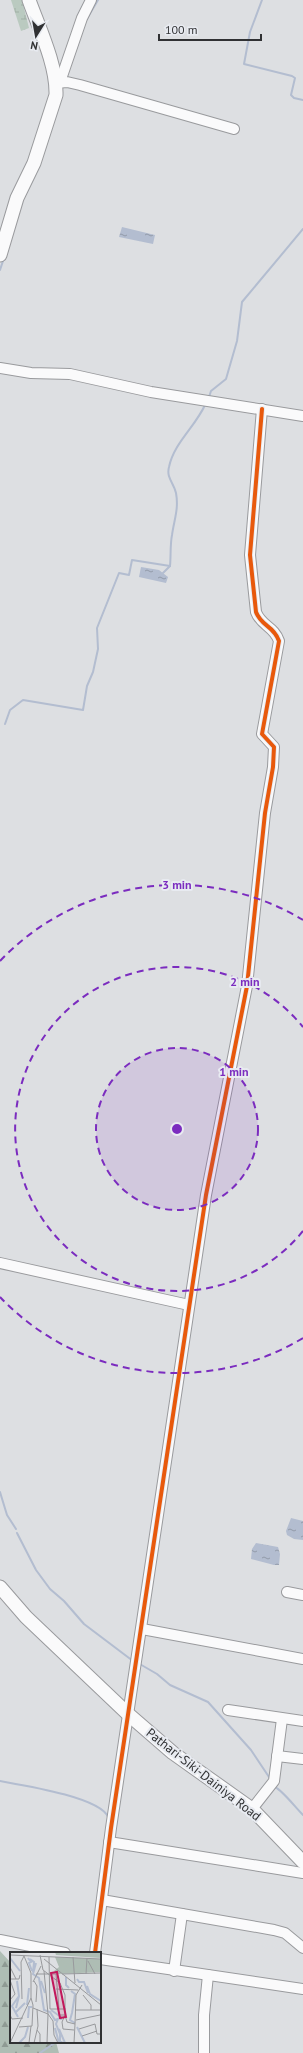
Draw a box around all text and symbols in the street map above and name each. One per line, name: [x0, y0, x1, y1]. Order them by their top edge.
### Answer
north arrow: [16, 16, 56, 56]
scale bar: [159, 16, 261, 42]
text: 100 m: [165, 22, 198, 37]
text: N: [29, 38, 39, 53]
text: 3 min: [162, 877, 192, 892]
text: 2 min: [230, 974, 260, 989]
text: 1 min: [219, 1064, 249, 1079]
centre of rings: [170, 1122, 184, 1136]
street label: Pathari-Siki-Dainiya Road: [143, 1724, 265, 1825]
inset map: [10, 1952, 101, 2043]

